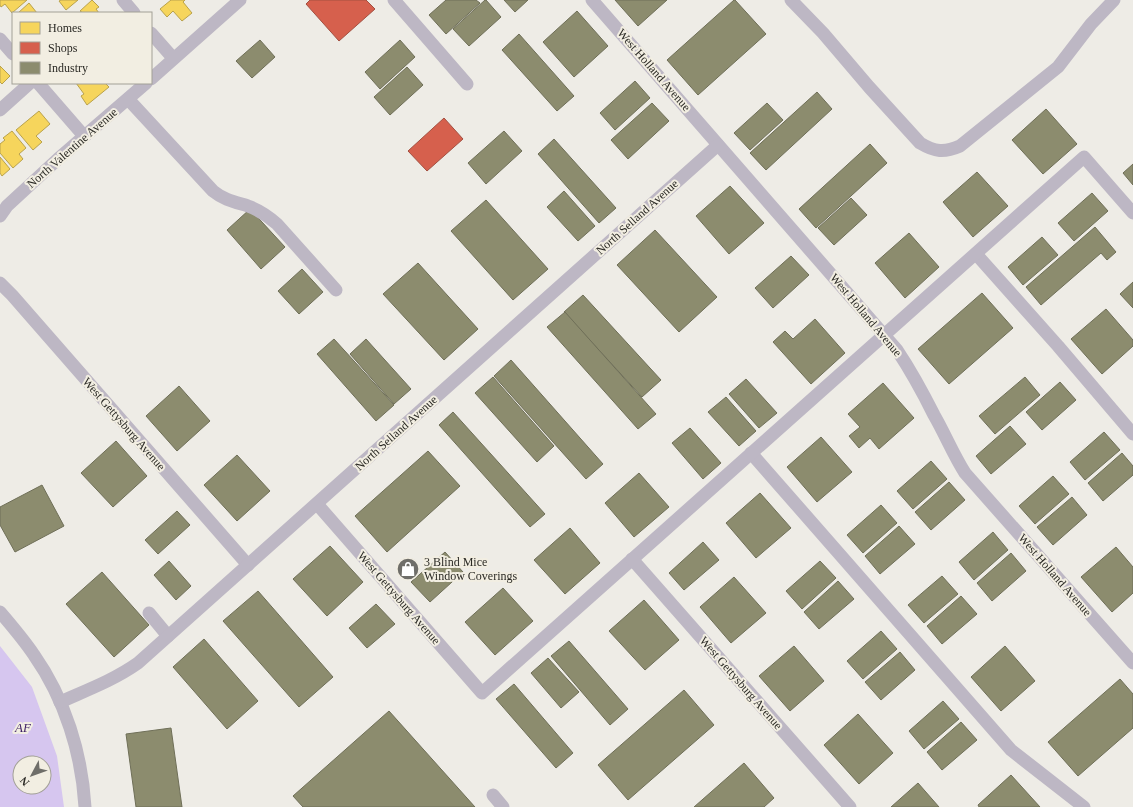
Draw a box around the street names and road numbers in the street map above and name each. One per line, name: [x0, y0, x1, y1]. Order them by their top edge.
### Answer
street label: West Holland Avenue: [615, 26, 693, 114]
street label: North Valentine Avenue: [24, 105, 120, 191]
street label: North Selland Avenue: [593, 176, 681, 258]
street label: West Holland Avenue: [827, 271, 905, 359]
street label: West Gettysburg Avenue: [80, 375, 168, 473]
street label: North Selland Avenue: [352, 392, 440, 474]
street label: West Holland Avenue: [1016, 531, 1094, 619]
street label: West Gettysburg Avenue: [355, 549, 443, 647]
street label: West Gettysburg Avenue: [697, 634, 785, 732]

